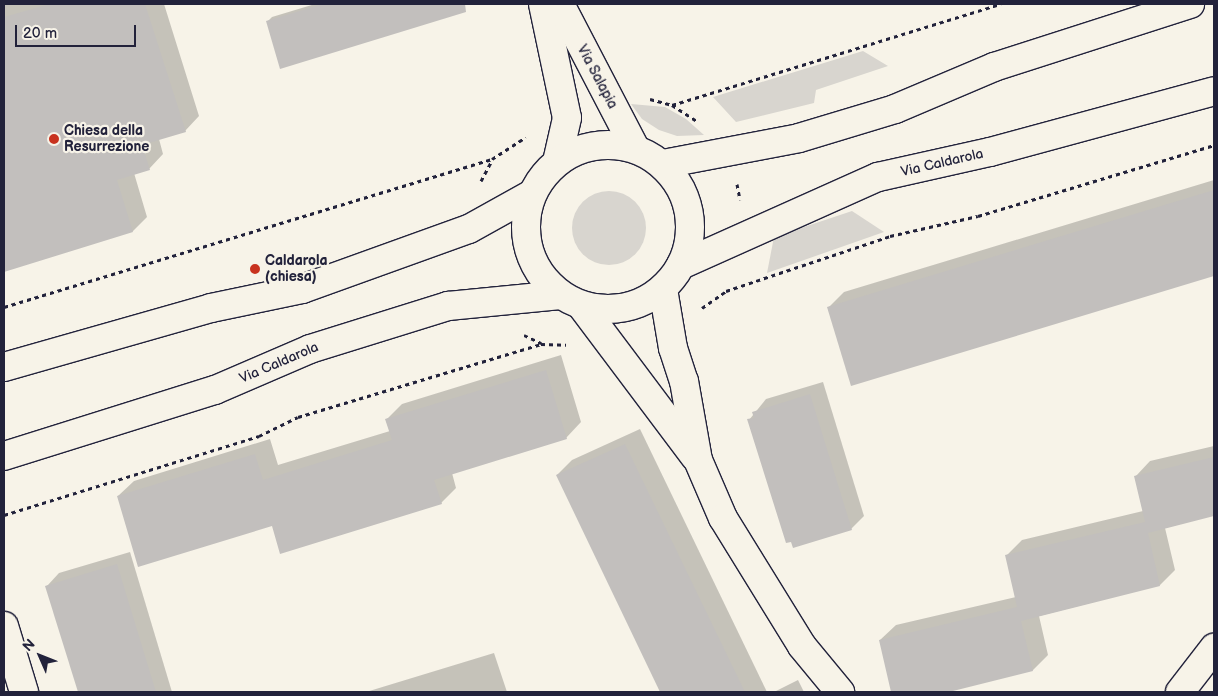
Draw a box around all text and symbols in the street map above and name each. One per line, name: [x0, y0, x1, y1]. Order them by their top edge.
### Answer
scale bar: [18, 15, 139, 47]
text: 20 m: [23, 24, 57, 43]
street label: Via Salapia: [573, 42, 621, 112]
place label: Chiesa della Resurrezione: [64, 123, 149, 156]
marker: Chiesa della Resurrezione: [48, 133, 60, 145]
street label: Via Caldarola: [899, 145, 985, 181]
place label: Caldarola (chiesa): [265, 253, 327, 286]
marker: Caldarola (chiesa): [249, 263, 261, 275]
street label: Via Caldarola: [237, 339, 321, 387]
north arrow: [15, 631, 65, 681]
text: N: [19, 636, 39, 655]

